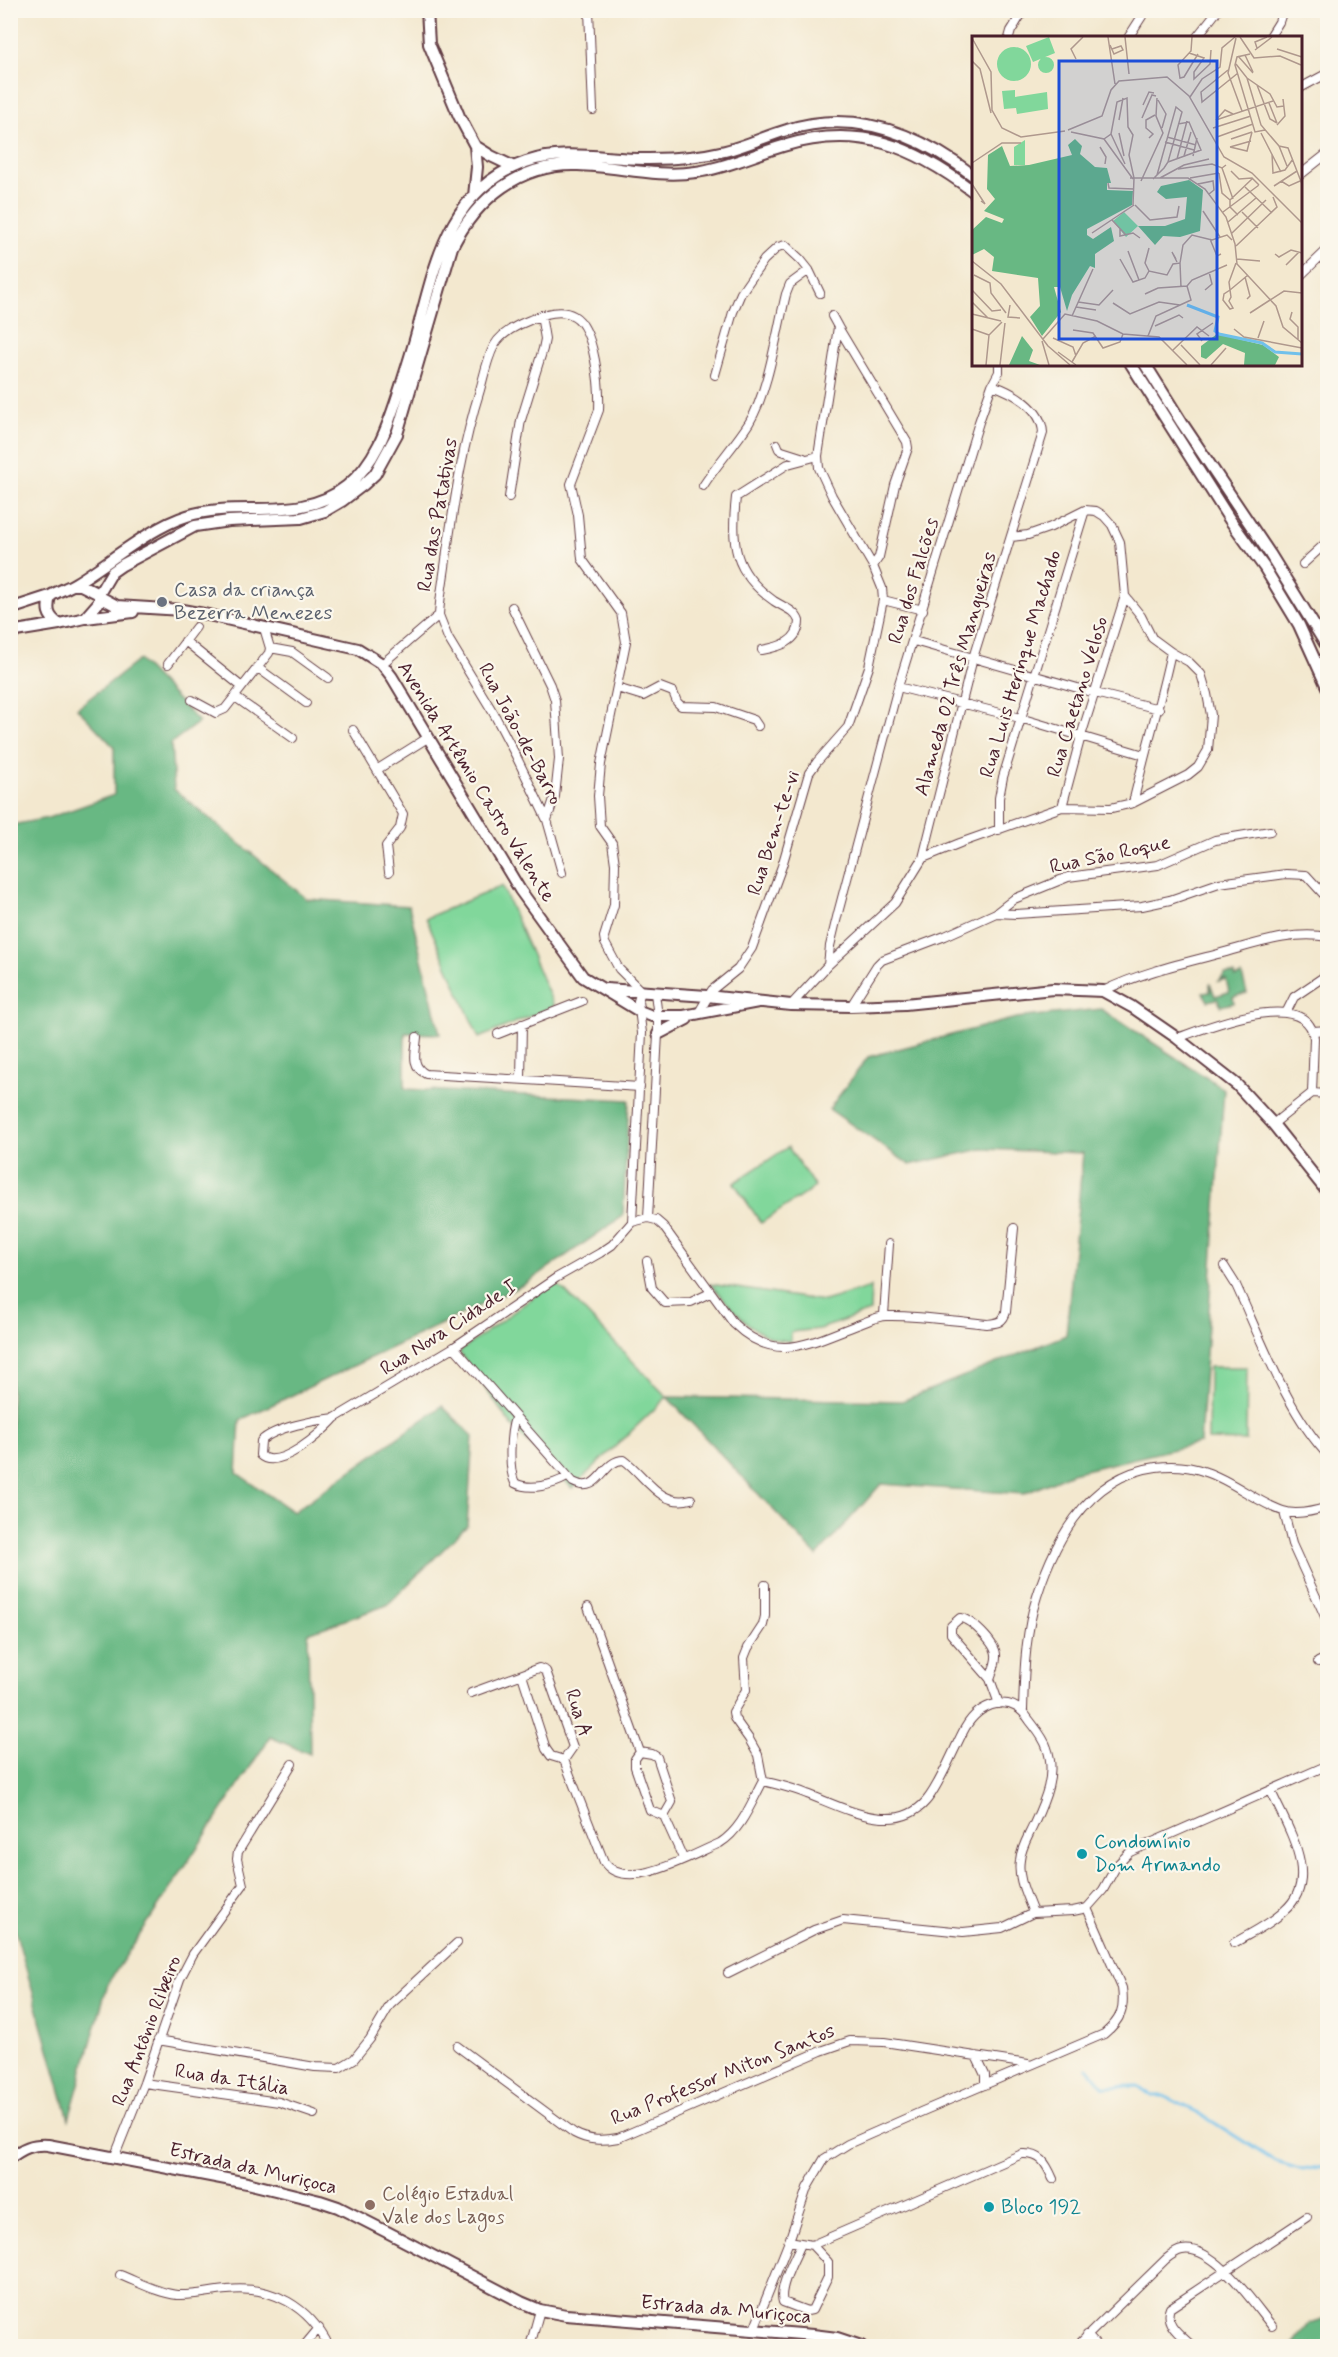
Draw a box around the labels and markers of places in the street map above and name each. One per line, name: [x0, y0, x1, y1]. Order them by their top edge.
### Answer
place label: Casa da criança Bezerra Menezes: [174, 577, 332, 627]
marker: Casa da criança Bezerra Menezes: [155, 595, 169, 609]
place label: Condomínio Dom Armando: [1094, 1829, 1221, 1879]
marker: Condomínio Dom Armando: [1075, 1847, 1089, 1861]
place label: Colégio Estadual Vale dos Lagos: [382, 2181, 514, 2232]
place label: Bloco 192: [1001, 2194, 1081, 2221]
marker: Colégio Estadual Vale dos Lagos: [363, 2198, 377, 2212]
marker: Bloco 192: [982, 2200, 996, 2214]

